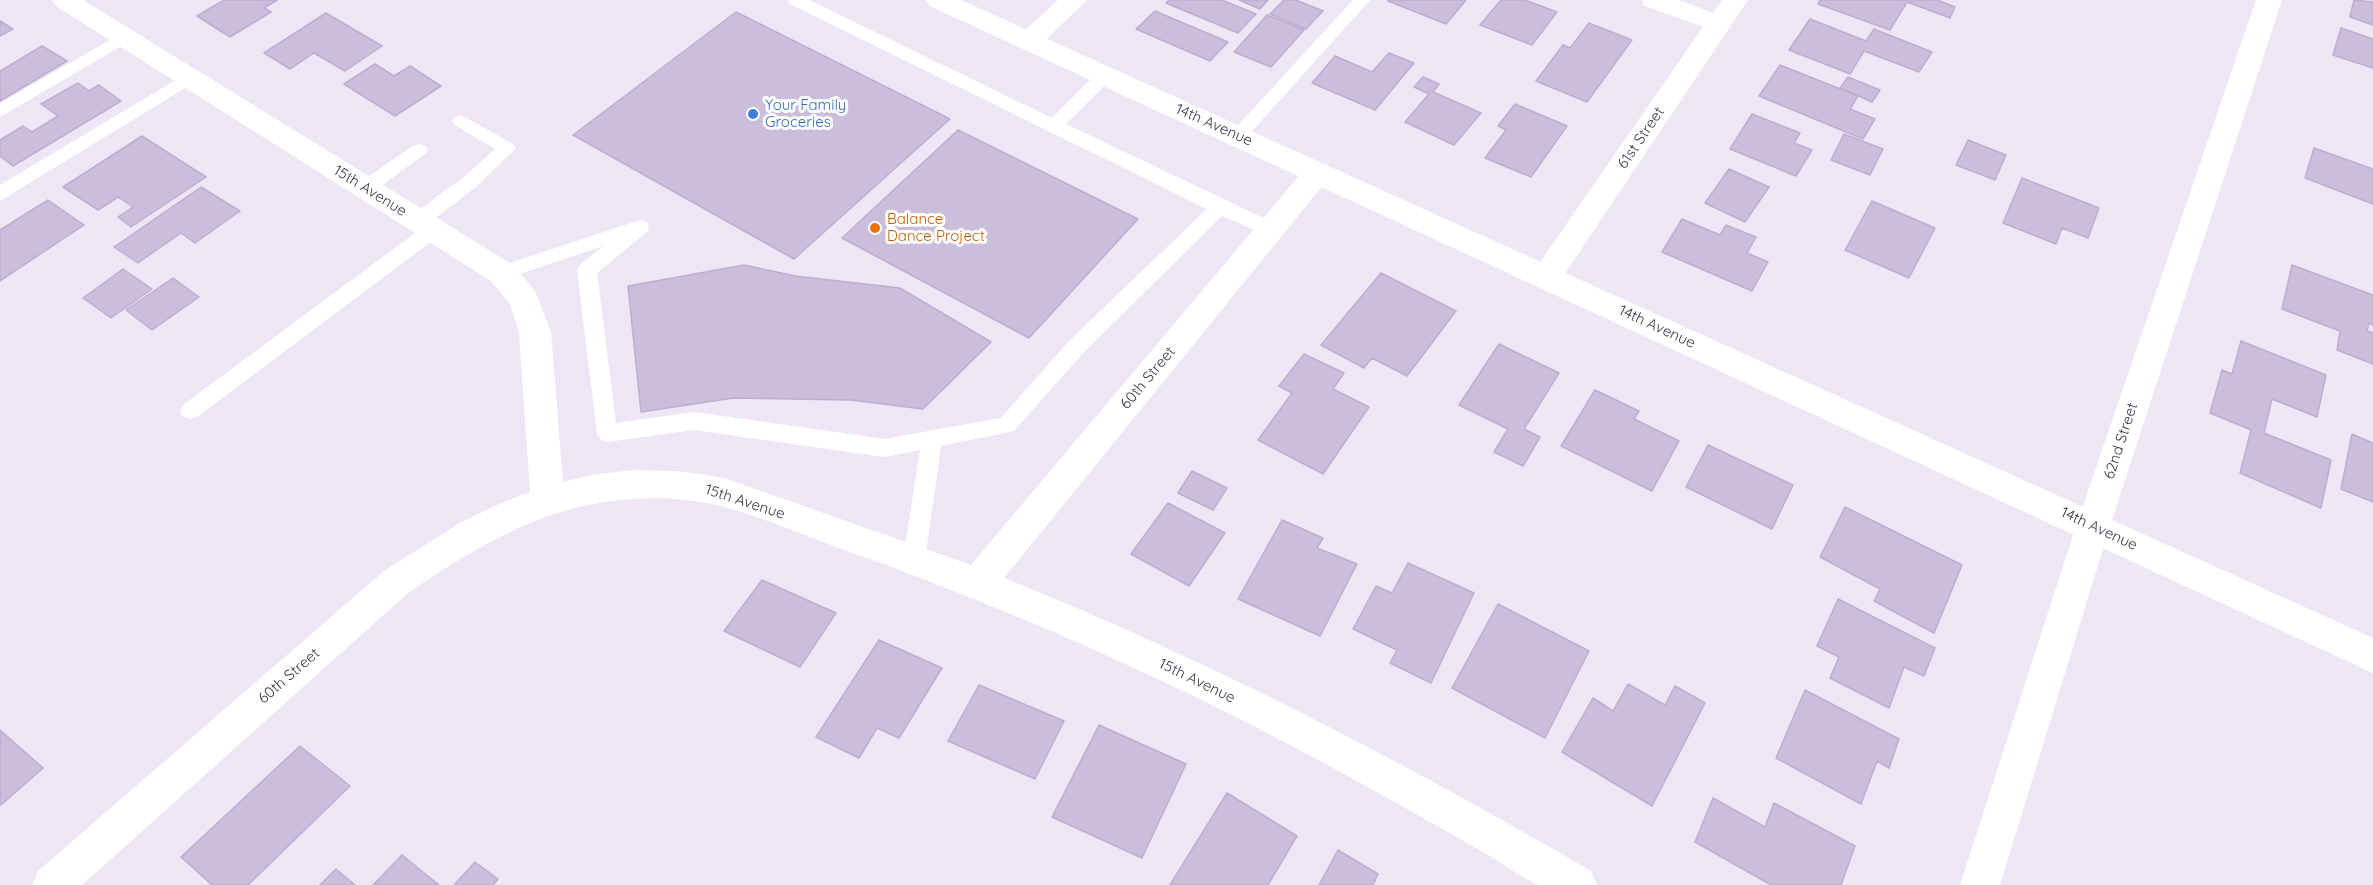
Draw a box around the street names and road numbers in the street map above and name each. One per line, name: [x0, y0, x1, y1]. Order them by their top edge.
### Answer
street label: 14th Avenue: [1173, 100, 1255, 150]
street label: 61st Street: [1614, 104, 1668, 172]
street label: 15th Avenue: [330, 161, 410, 221]
street label: 14th Avenue: [1616, 301, 1698, 353]
street label: 60th Street: [1117, 343, 1179, 413]
street label: 62nd Street: [2100, 401, 2142, 481]
street label: 15th Avenue: [703, 481, 787, 523]
street label: 14th Avenue: [2058, 503, 2140, 555]
street label: 60th Street: [255, 644, 323, 708]
street label: 15th Avenue: [1156, 655, 1238, 707]

